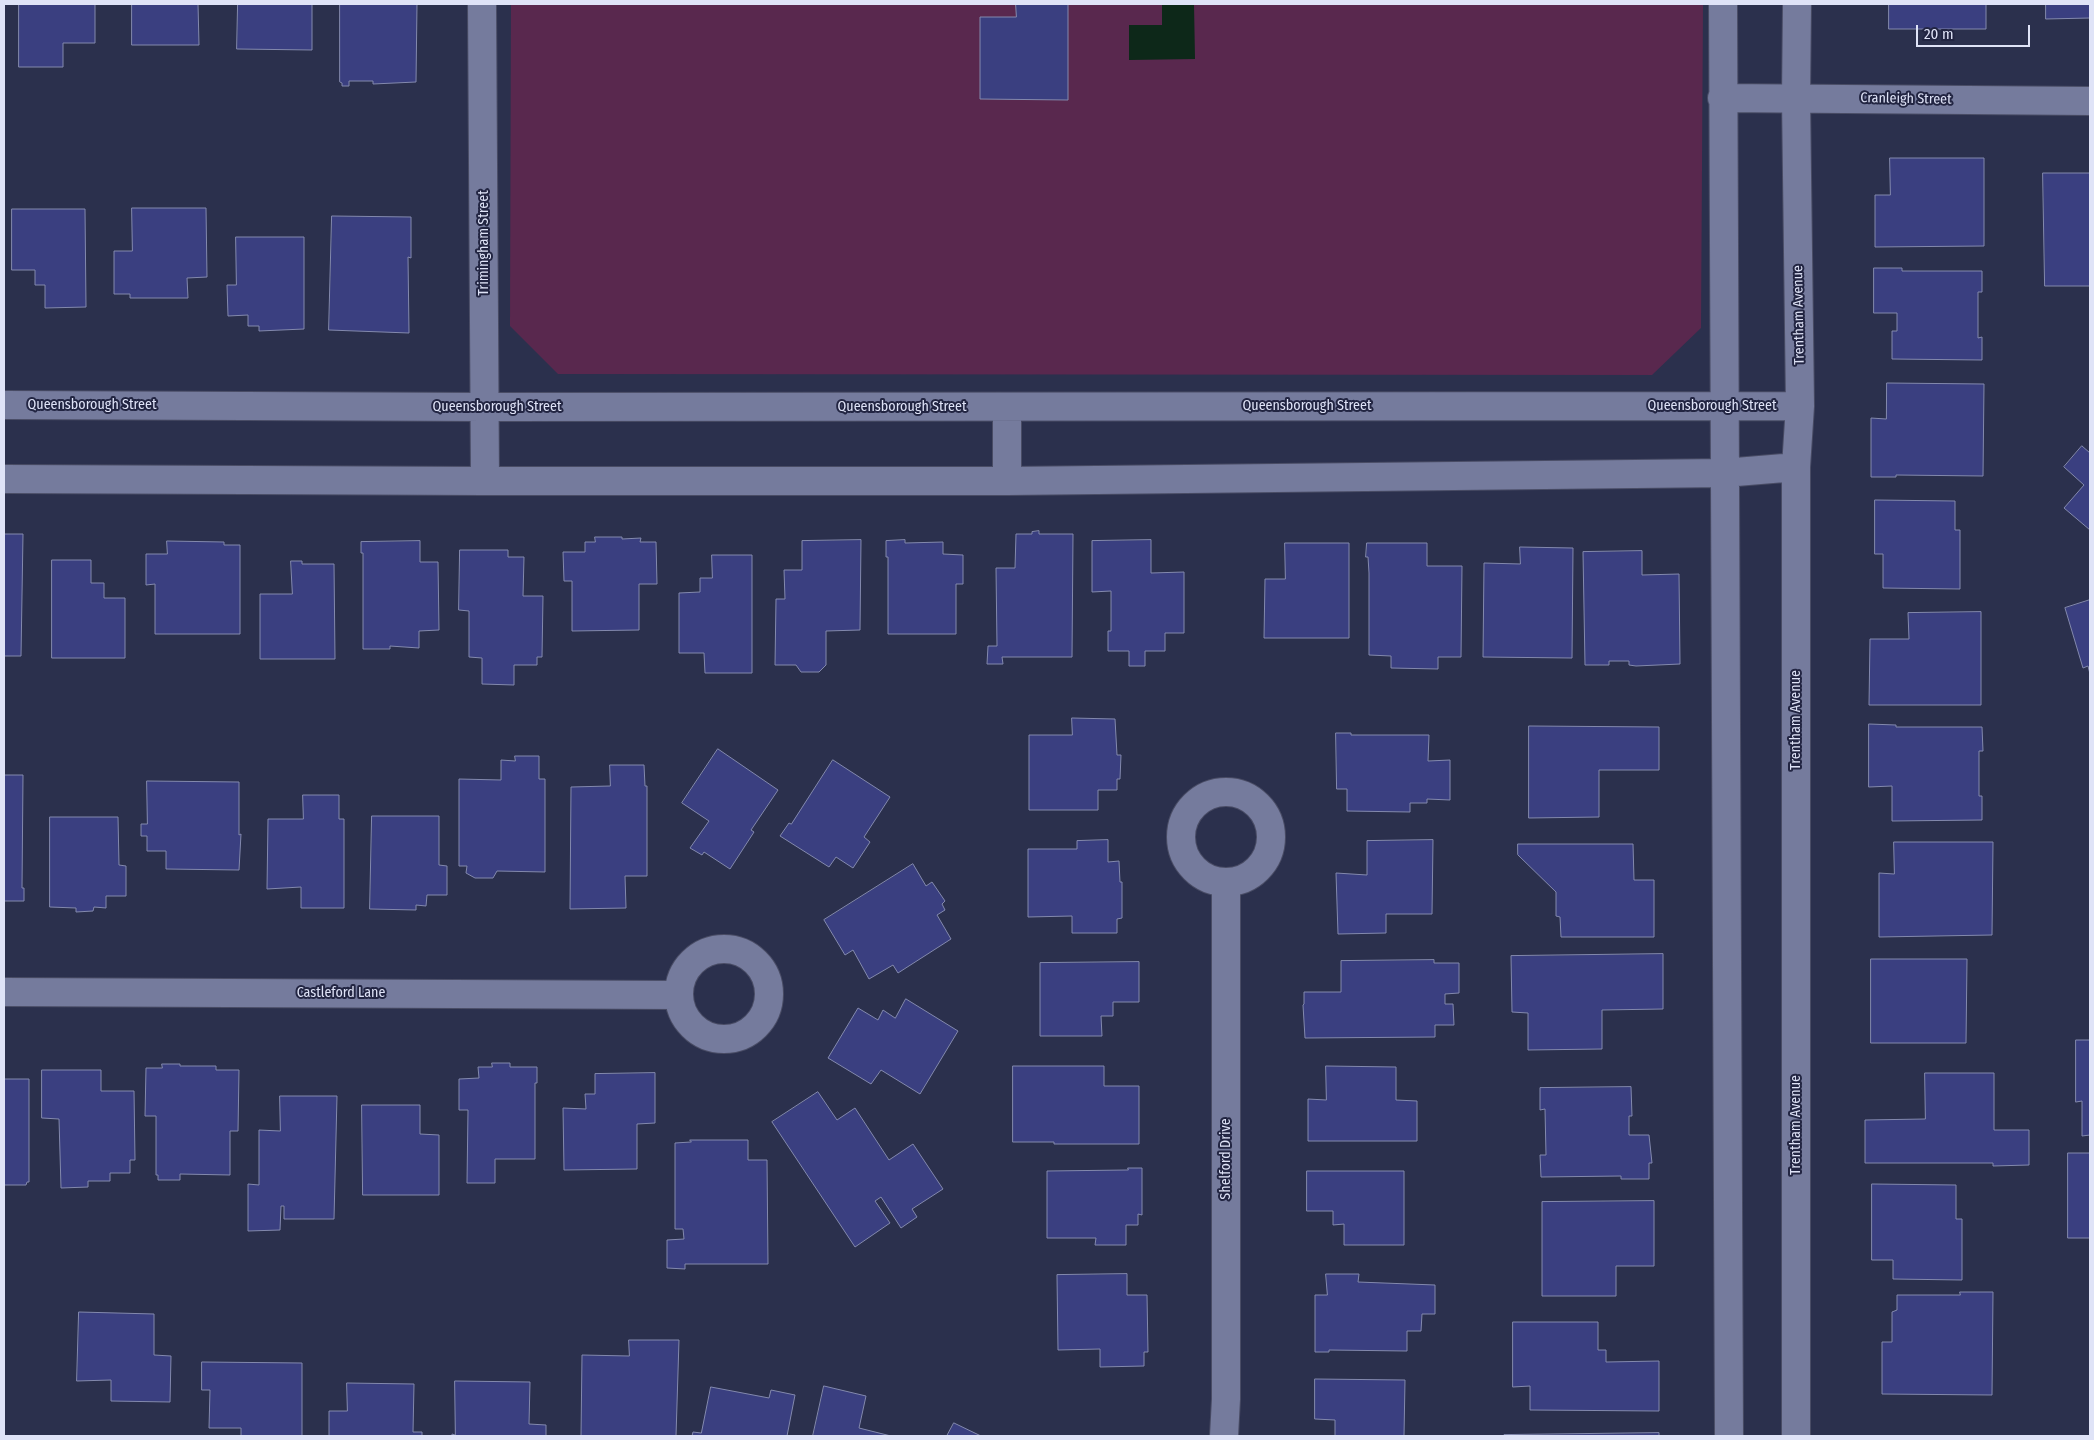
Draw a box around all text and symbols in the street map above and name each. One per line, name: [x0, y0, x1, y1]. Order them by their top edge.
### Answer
scale bar: [1919, 15, 2033, 47]
text: 20 m: [1924, 25, 1954, 43]
street label: Cranleigh Street: [1860, 90, 1952, 108]
street label: Trimingham Street: [476, 190, 492, 296]
street label: Trentham Avenue: [1790, 265, 1808, 365]
street label: Queensborough Street: [28, 397, 156, 413]
street label: Queensborough Street: [1243, 398, 1371, 414]
street label: Queensborough Street: [1648, 398, 1776, 414]
street label: Queensborough Street: [433, 399, 561, 415]
street label: Queensborough Street: [838, 399, 966, 415]
street label: Trentham Avenue: [1788, 670, 1804, 770]
street label: Castleford Lane: [297, 985, 385, 1001]
street label: Trentham Avenue: [1788, 1075, 1804, 1175]
street label: Shelford Drive: [1218, 1118, 1234, 1200]

